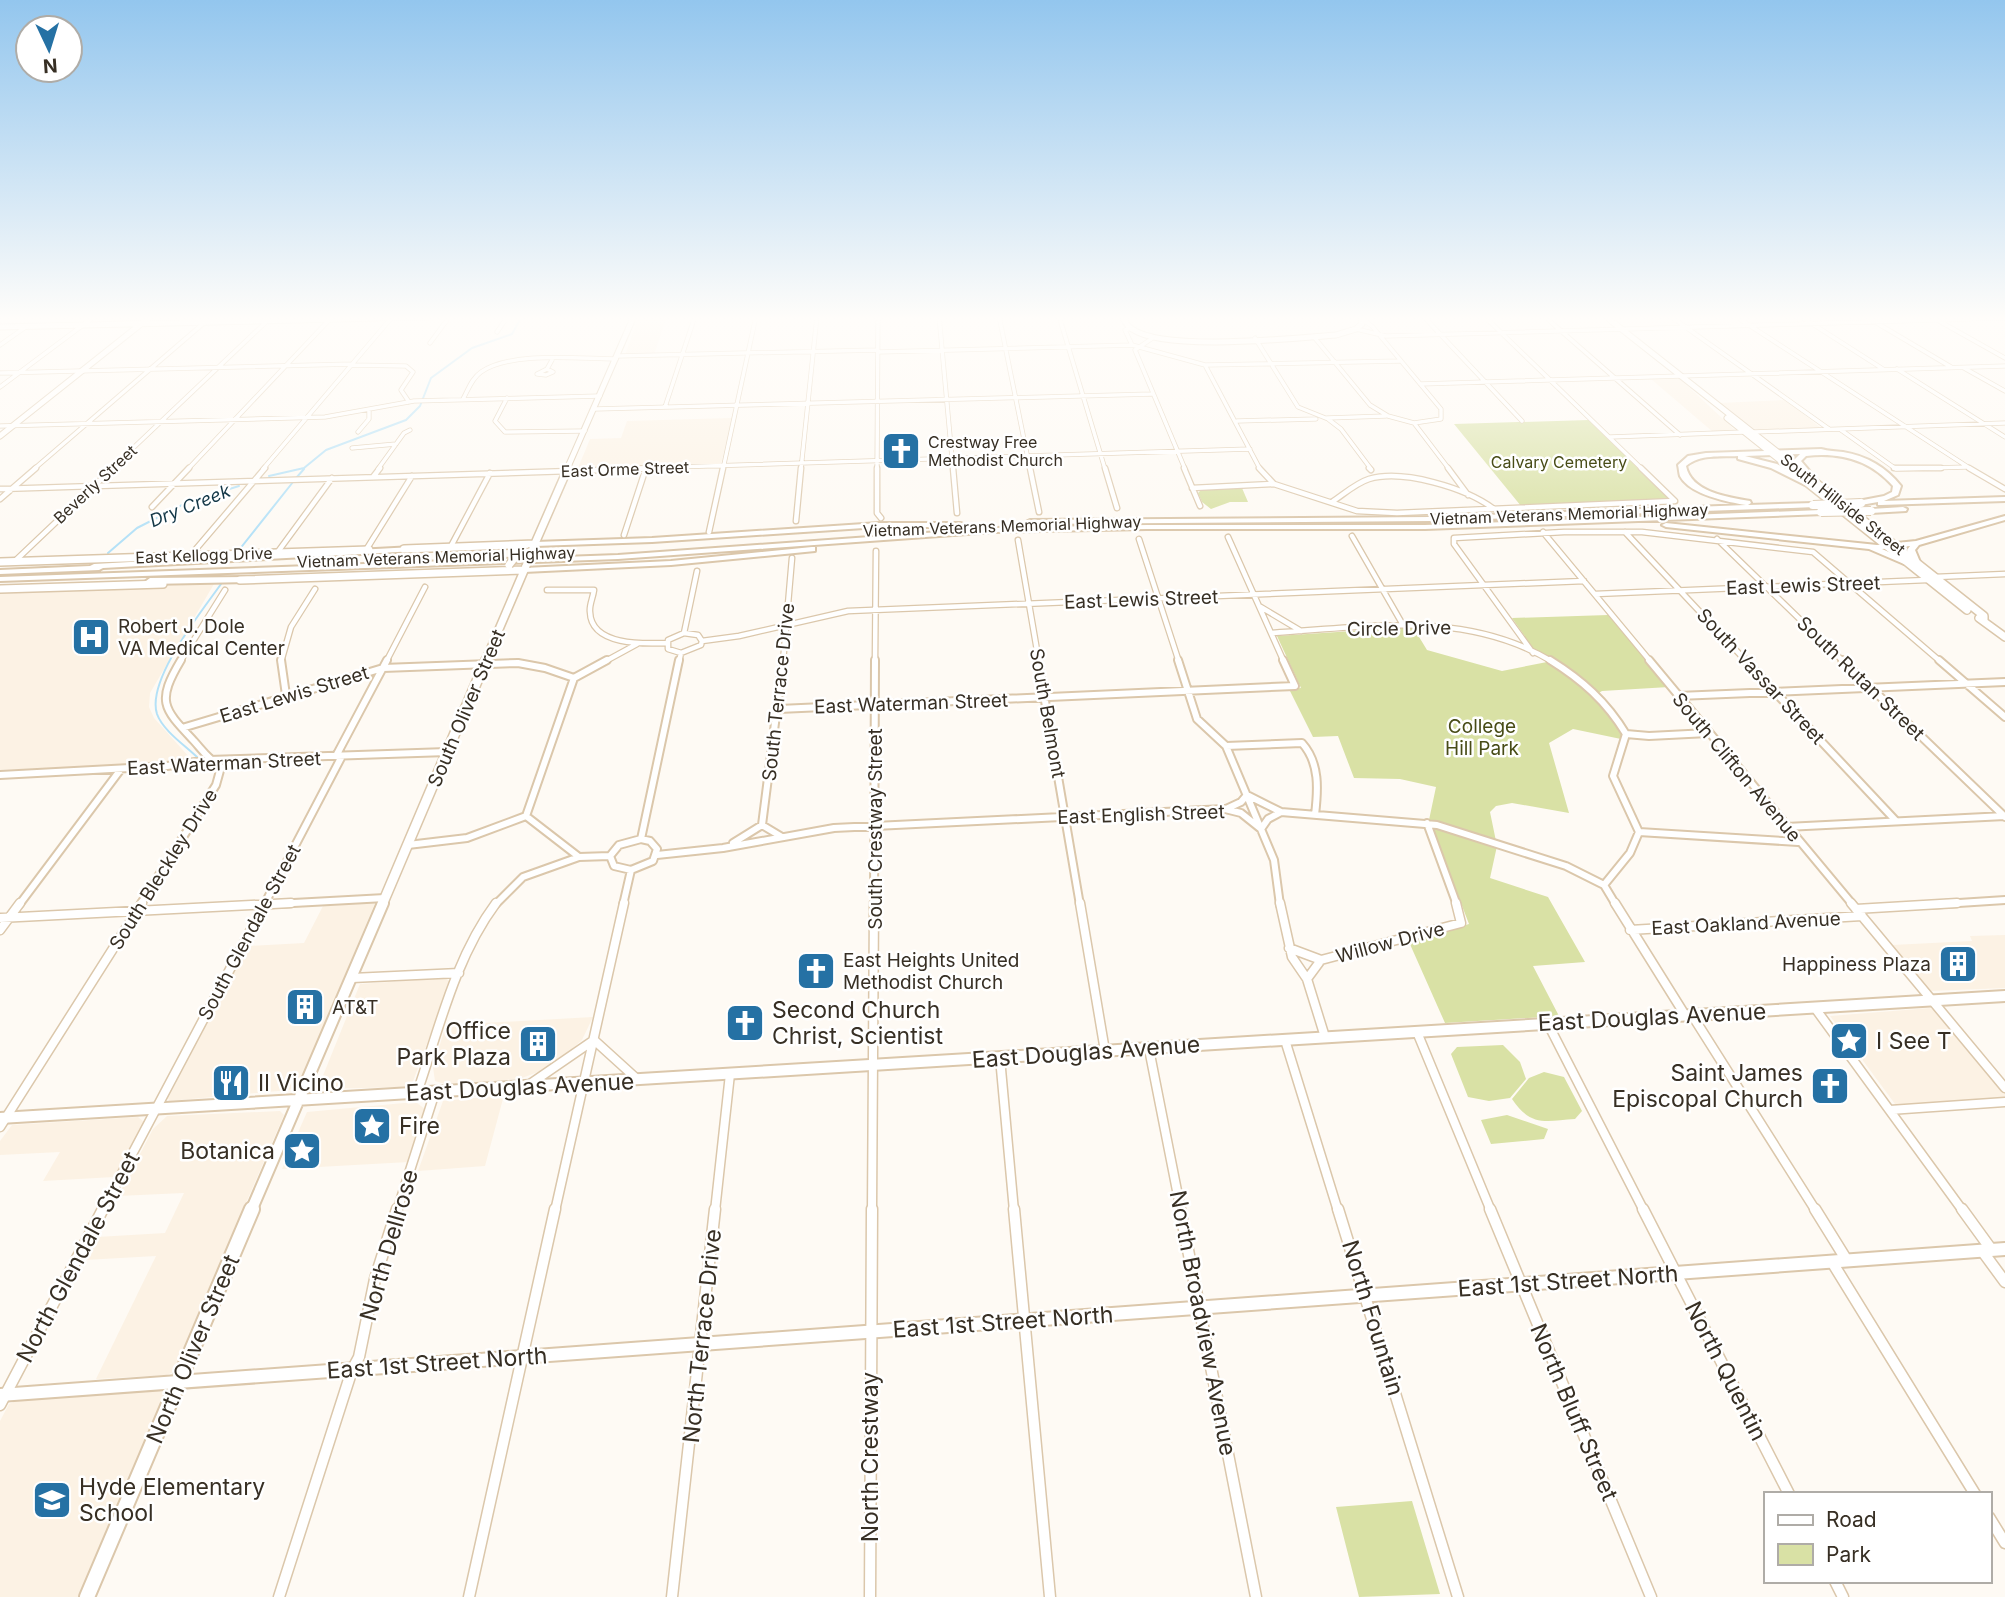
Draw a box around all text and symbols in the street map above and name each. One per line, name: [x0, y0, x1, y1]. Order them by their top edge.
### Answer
north arrow: [14, 14, 84, 84]
text: N: [42, 53, 58, 77]
church icon: Crestway Free Methodist Church: [880, 430, 922, 472]
place label: Crestway Free Methodist Church: [928, 432, 1063, 470]
street label: Beverly Street: [49, 440, 141, 528]
street label: South Hillside Street: [1777, 449, 1909, 559]
park label: Calvary Cemetery: [1491, 452, 1627, 472]
street label: East Orme Street: [561, 457, 689, 481]
water label: Dry Creek: [146, 479, 234, 531]
street label: Vietnam Veterans Memorial Highway: [1429, 499, 1709, 529]
street label: Vietnam Veterans Memorial Highway: [862, 511, 1142, 541]
street label: Vietnam Veterans Memorial Highway: [296, 542, 576, 572]
street label: East Kellogg Drive: [135, 543, 273, 567]
street label: East Lewis Street: [1726, 571, 1881, 600]
street label: East Lewis Street: [1064, 585, 1219, 614]
street label: South Terrace Drive: [758, 602, 799, 782]
street label: South Vassar Street: [1692, 604, 1829, 749]
street label: South Rutan Street: [1792, 612, 1929, 745]
place label: Robert J. Dole VA Medical Center: [118, 615, 285, 660]
hospital icon: Robert J. Dole VA Medical Center: [70, 616, 112, 658]
street label: Circle Drive: [1347, 616, 1451, 641]
street label: South Oliver Street: [423, 626, 510, 790]
street label: South Belmont: [1025, 646, 1070, 780]
street label: East Lewis Street: [217, 661, 371, 728]
street label: South Clifton Avenue: [1667, 688, 1806, 847]
street label: East Waterman Street: [814, 689, 1008, 718]
park label: College Hill Park: [1445, 715, 1520, 760]
street label: South Crestway Street: [864, 728, 887, 930]
street label: East Waterman Street: [126, 747, 322, 780]
street label: South Bleckley Drive: [105, 785, 222, 954]
street label: East English Street: [1057, 800, 1225, 829]
street label: South Glendale Street: [193, 840, 306, 1024]
street label: East Oakland Avenue: [1651, 907, 1841, 940]
street label: Willow Drive: [1333, 917, 1447, 968]
building icon: Happiness Plaza: [1937, 943, 1979, 985]
place label: East Heights United Methodist Church: [843, 949, 1019, 994]
church icon: East Heights United Methodist Church: [795, 950, 837, 992]
place label: Happiness Plaza: [1782, 953, 1931, 976]
building icon: AT&T: [284, 986, 326, 1028]
place label: AT&T: [332, 996, 379, 1019]
place label: Second Church Christ, Scientist: [772, 996, 943, 1050]
street label: East Douglas Avenue: [1537, 997, 1767, 1037]
church icon: Second Church Christ, Scientist: [724, 1002, 766, 1044]
place label: Office Park Plaza: [396, 1017, 511, 1071]
place icon: I See T: [1828, 1020, 1870, 1062]
building icon: Office Park Plaza: [517, 1023, 559, 1065]
place label: I See T: [1876, 1027, 1952, 1055]
street label: East Douglas Avenue: [971, 1030, 1201, 1074]
place label: Saint James Episcopal Church: [1612, 1059, 1803, 1113]
restaurant icon: Il Vicino: [210, 1062, 252, 1104]
church icon: Saint James Episcopal Church: [1809, 1065, 1851, 1107]
street label: East Douglas Avenue: [405, 1067, 635, 1107]
place label: Il Vicino: [258, 1069, 344, 1097]
place icon: Fire: [351, 1105, 393, 1147]
place label: Fire: [399, 1112, 440, 1140]
place icon: Botanica: [281, 1130, 323, 1172]
place label: Botanica: [180, 1137, 275, 1165]
street label: North Glendale Street: [11, 1146, 146, 1367]
street label: North Dellrose: [354, 1166, 424, 1324]
street label: North Broadview Avenue: [1164, 1188, 1242, 1458]
street label: North Terrace Drive: [677, 1228, 727, 1444]
street label: North Fountain: [1336, 1237, 1410, 1399]
street label: North Oliver Street: [141, 1250, 246, 1448]
street label: East 1st Street North: [1457, 1259, 1679, 1303]
street label: North Quentin: [1679, 1297, 1773, 1445]
street label: East 1st Street North: [892, 1300, 1114, 1344]
street label: North Bluff Street: [1524, 1319, 1624, 1505]
street label: East 1st Street North: [326, 1341, 548, 1385]
street label: North Crestway: [856, 1372, 884, 1542]
place label: Hyde Elementary School: [79, 1473, 265, 1527]
school or university icon: Hyde Elementary School: [31, 1479, 73, 1521]
legend: [1764, 1492, 1991, 1583]
text: Road: [1826, 1507, 1877, 1532]
text: Park: [1826, 1542, 1871, 1567]

